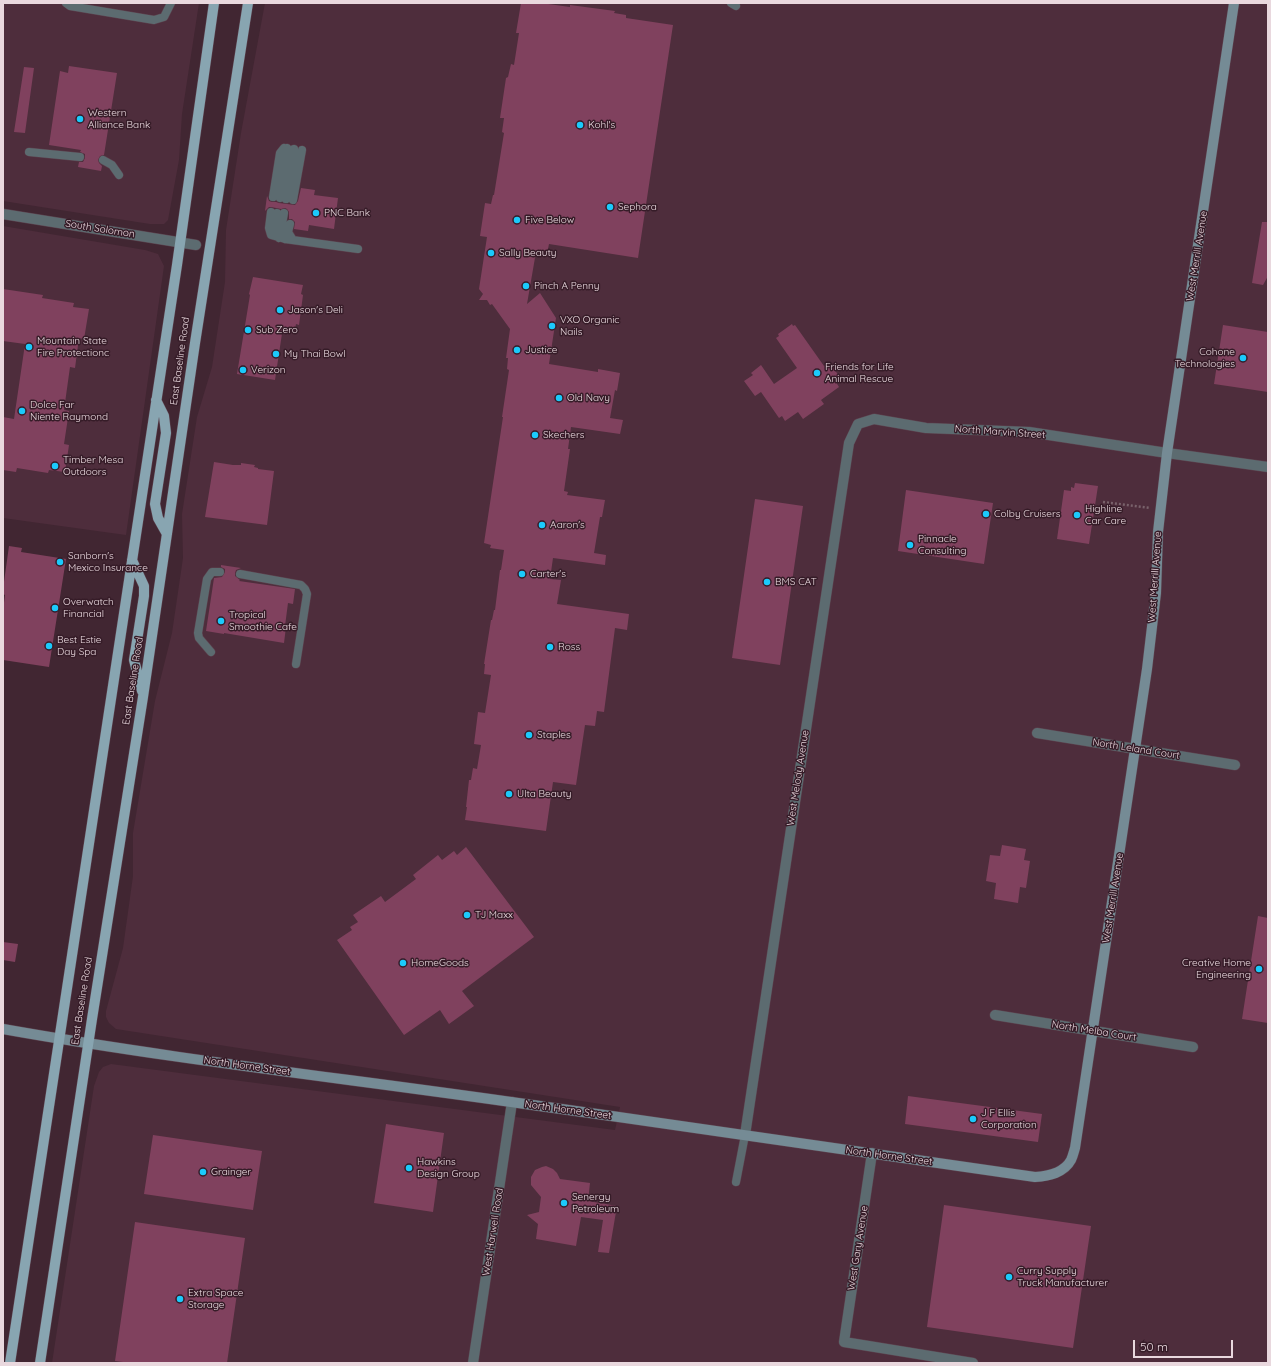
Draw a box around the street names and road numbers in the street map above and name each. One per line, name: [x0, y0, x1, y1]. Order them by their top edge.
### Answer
street label: West Merrill Avenue: [1184, 210, 1210, 302]
street label: South Solomon: [64, 218, 136, 240]
street label: East Baseline Road: [168, 316, 192, 406]
street label: North Marvin Street: [954, 423, 1046, 441]
street label: West Merrill Avenue: [1146, 531, 1164, 623]
street label: East Baseline Road: [120, 636, 146, 726]
street label: West Melody Avenue: [785, 729, 811, 827]
street label: North Leland Court: [1091, 736, 1181, 762]
street label: West Merrill Avenue: [1100, 852, 1126, 944]
street label: East Baseline Road: [69, 956, 95, 1046]
street label: North Melba Court: [1051, 1018, 1137, 1044]
street label: North Horne Street: [203, 1054, 291, 1078]
street label: North Horne Street: [524, 1098, 612, 1122]
street label: North Horne Street: [845, 1144, 933, 1168]
street label: West Harwell Road: [480, 1187, 506, 1277]
street label: West Gary Avenue: [845, 1205, 871, 1291]

